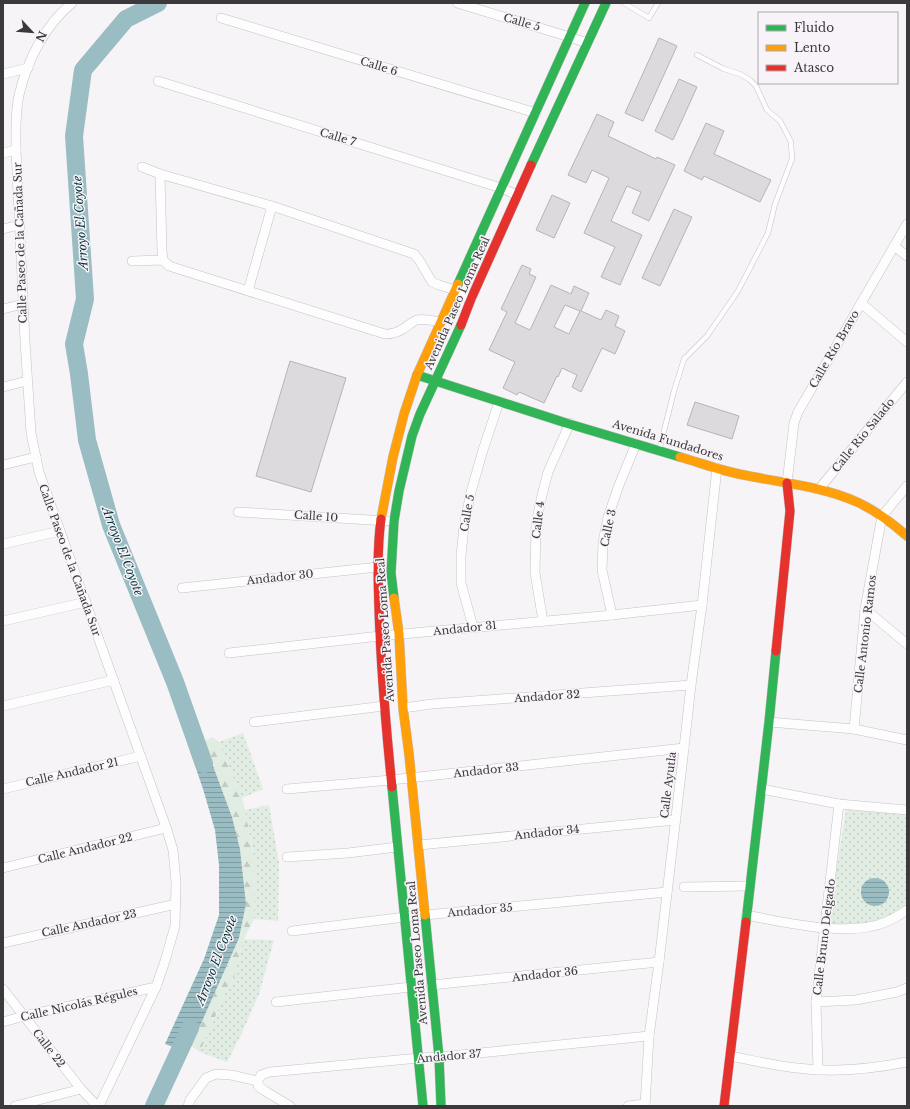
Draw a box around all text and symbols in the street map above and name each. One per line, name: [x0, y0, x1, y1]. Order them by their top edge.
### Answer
street label: Calle 5: [502, 10, 542, 34]
north arrow: [12, 12, 52, 52]
legend: [758, 12, 898, 84]
text: Fluido: [794, 20, 834, 35]
text: N: [32, 29, 50, 45]
text: Lento: [794, 40, 830, 55]
street label: Calle 6: [358, 54, 400, 78]
text: Atasco: [793, 60, 834, 75]
street label: Calle 7: [318, 125, 358, 149]
street label: Calle Paseo de la Cañada Sur: [10, 161, 30, 324]
water label: Arroyo El Coyote: [69, 175, 91, 273]
street label: Avenida Paseo Loma Real: [421, 234, 493, 373]
street label: Calle Río Bravo: [806, 308, 862, 390]
street label: Calle Río Salado: [829, 395, 897, 475]
street label: Avenida Fundadores: [610, 416, 725, 464]
street label: Calle Paseo de la Cañada Sur: [36, 482, 104, 639]
street label: Calle 5: [457, 493, 477, 533]
street label: Calle 4: [529, 500, 547, 540]
water label: Arroyo El Coyote: [98, 502, 147, 598]
street label: Calle 10: [293, 507, 339, 525]
street label: Calle 3: [597, 508, 619, 548]
street label: Avenida Paseo Loma Real: [373, 557, 397, 703]
street label: Andador 30: [245, 567, 314, 588]
street label: Calle Antonio Ramos: [851, 574, 879, 694]
street label: Andador 31: [431, 618, 498, 638]
street label: Andador 32: [513, 687, 581, 705]
street label: Calle Ayutla: [657, 750, 679, 819]
street label: Calle Andador 21: [24, 754, 120, 790]
street label: Andador 33: [452, 760, 520, 781]
street label: Andador 34: [513, 822, 580, 842]
street label: Calle Andador 22: [36, 829, 134, 867]
street label: Calle Bruno Delgado: [810, 878, 838, 996]
street label: Avenida Paseo Loma Real: [404, 880, 430, 1027]
street label: Andador 35: [446, 900, 513, 920]
street label: Calle Andador 23: [40, 906, 138, 940]
water label: Arroyo El Coyote: [191, 913, 240, 1009]
street label: Andador 36: [510, 964, 579, 985]
street label: Calle Nicolás Régules: [19, 984, 139, 1024]
street label: Calle 22: [30, 1026, 69, 1070]
street label: Andador 37: [415, 1046, 482, 1066]

